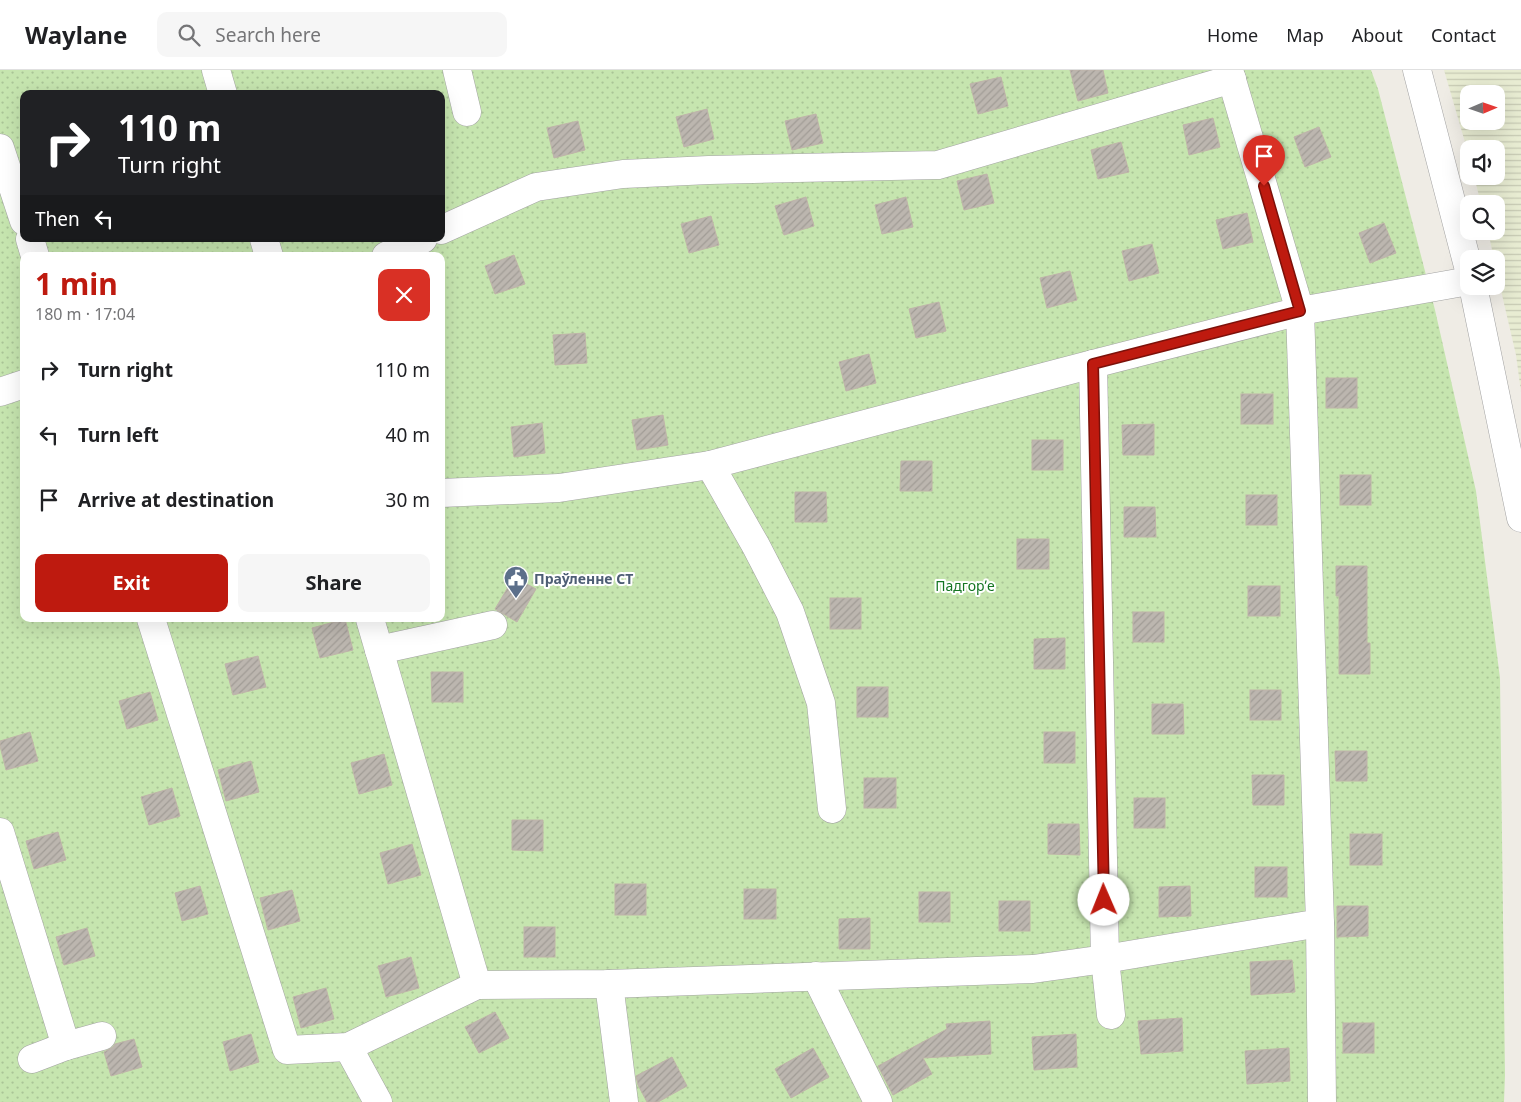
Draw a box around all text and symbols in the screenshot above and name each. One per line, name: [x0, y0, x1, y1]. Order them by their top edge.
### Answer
search box: [157, 12, 507, 57]
text: Waylane: [25, 18, 127, 51]
icon: search: [175, 21, 203, 49]
text: Search here: [215, 22, 321, 48]
text: Home: [1207, 23, 1258, 47]
text: Map: [1286, 23, 1324, 47]
text: About: [1352, 23, 1403, 47]
text: Contact: [1431, 23, 1496, 47]
north arrow: [1460, 85, 1505, 130]
map controls: [1460, 85, 1505, 295]
text: 110 m: [118, 104, 221, 151]
icon: right: [35, 110, 100, 175]
pin: [1243, 135, 1285, 186]
button: sound: [1460, 140, 1505, 185]
icon: arrive: [1250, 142, 1278, 170]
text: Turn right: [118, 149, 221, 179]
button: search: [1460, 195, 1505, 240]
icon: left: [90, 205, 118, 233]
text: Then: [35, 206, 80, 232]
button: layers: [1460, 250, 1505, 295]
text: 1 min: [35, 263, 118, 304]
button: close: [378, 269, 430, 321]
text: 180 m · 17:04: [35, 303, 135, 325]
icon: right: [35, 356, 63, 384]
text: Turn right: [78, 357, 173, 383]
text: 110 m: [375, 357, 430, 383]
icon: left: [35, 421, 63, 449]
text: Turn left: [78, 422, 159, 448]
text: 40 m: [386, 422, 430, 448]
icon: arrive: [35, 486, 63, 514]
text: Arrive at destination: [78, 487, 274, 513]
text: 30 m: [386, 487, 430, 513]
button: Exit: [35, 554, 228, 612]
button: Share: [238, 554, 430, 612]
public building icon: Праўленне СТ: [503, 565, 529, 599]
place label: Праўленне СТ: [534, 569, 633, 588]
park label: Падгорʼе: [935, 576, 995, 595]
position arrow: [1077, 873, 1129, 925]

